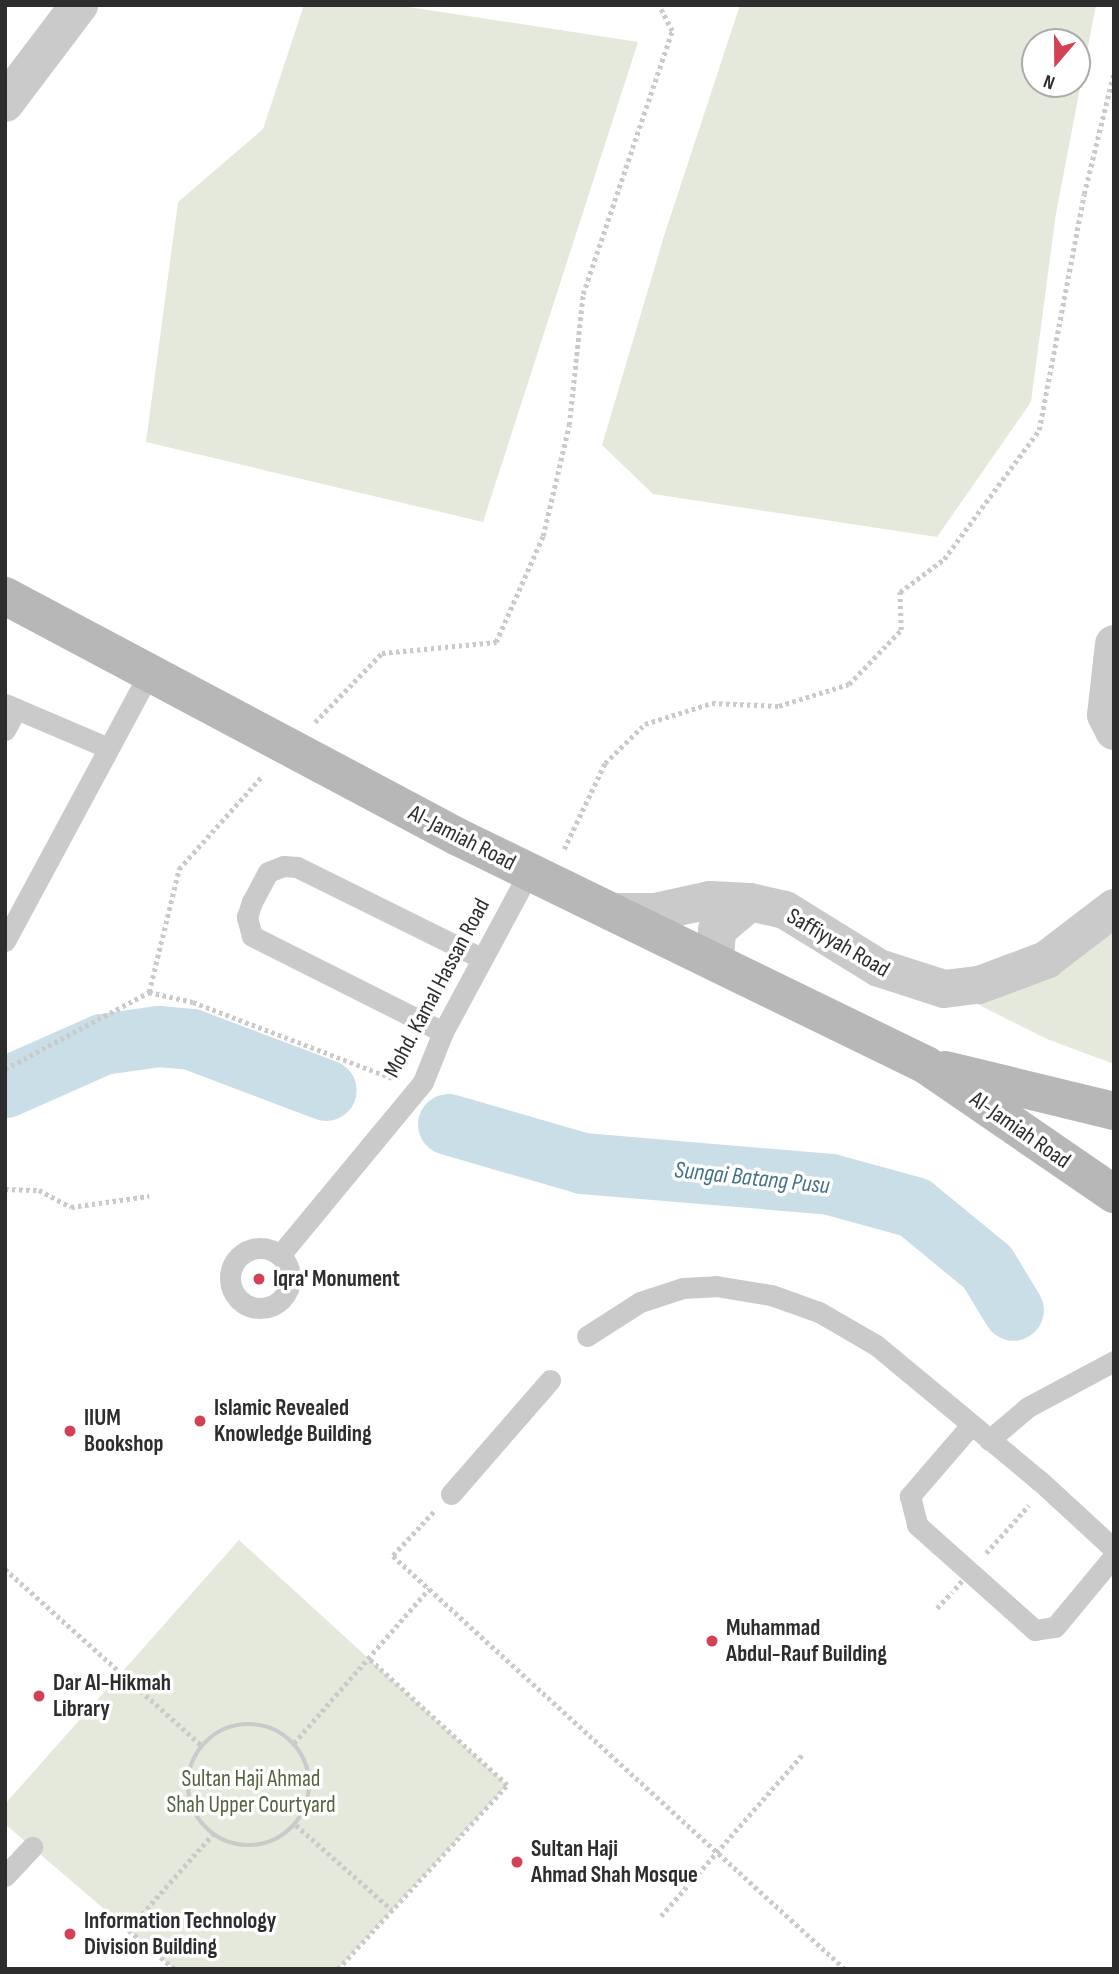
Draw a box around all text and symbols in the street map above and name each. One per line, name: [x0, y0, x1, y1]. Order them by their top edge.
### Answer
north arrow: [1021, 28, 1091, 98]
text: N: [1041, 69, 1058, 94]
street label: Al-Jamiah Road: [404, 799, 520, 877]
street label: Mohd. Kamal Hassan Road: [378, 894, 496, 1082]
street label: Saffiyyah Road: [782, 902, 894, 984]
street label: Al-Jamiah Road: [964, 1085, 1076, 1175]
water label: Sungai Batang Pusu: [673, 1156, 831, 1200]
place label: Iqra' Monument: [273, 1265, 400, 1293]
marker: Iqra' Monument: [251, 1271, 267, 1287]
place label: Islamic Revealed Knowledge Building: [214, 1394, 372, 1448]
place label: IIUM Bookshop: [84, 1404, 163, 1458]
marker: Islamic Revealed Knowledge Building: [192, 1413, 208, 1429]
marker: IIUM Bookshop: [62, 1423, 78, 1439]
place label: Muhammad Abdul-Rauf Building: [726, 1614, 887, 1668]
marker: Muhammad Abdul-Rauf Building: [704, 1633, 720, 1649]
place label: Dar Al-Hikmah Library: [53, 1669, 171, 1723]
marker: Dar Al-Hikmah Library: [31, 1688, 47, 1704]
park label: Sultan Haji Ahmad Shah Upper Courtyard: [166, 1765, 336, 1819]
place label: Sultan Haji Ahmad Shah Mosque: [531, 1835, 698, 1889]
marker: Sultan Haji Ahmad Shah Mosque: [509, 1854, 525, 1870]
place label: Information Technology Division Building: [84, 1907, 276, 1961]
marker: Information Technology Division Building: [62, 1926, 78, 1942]

